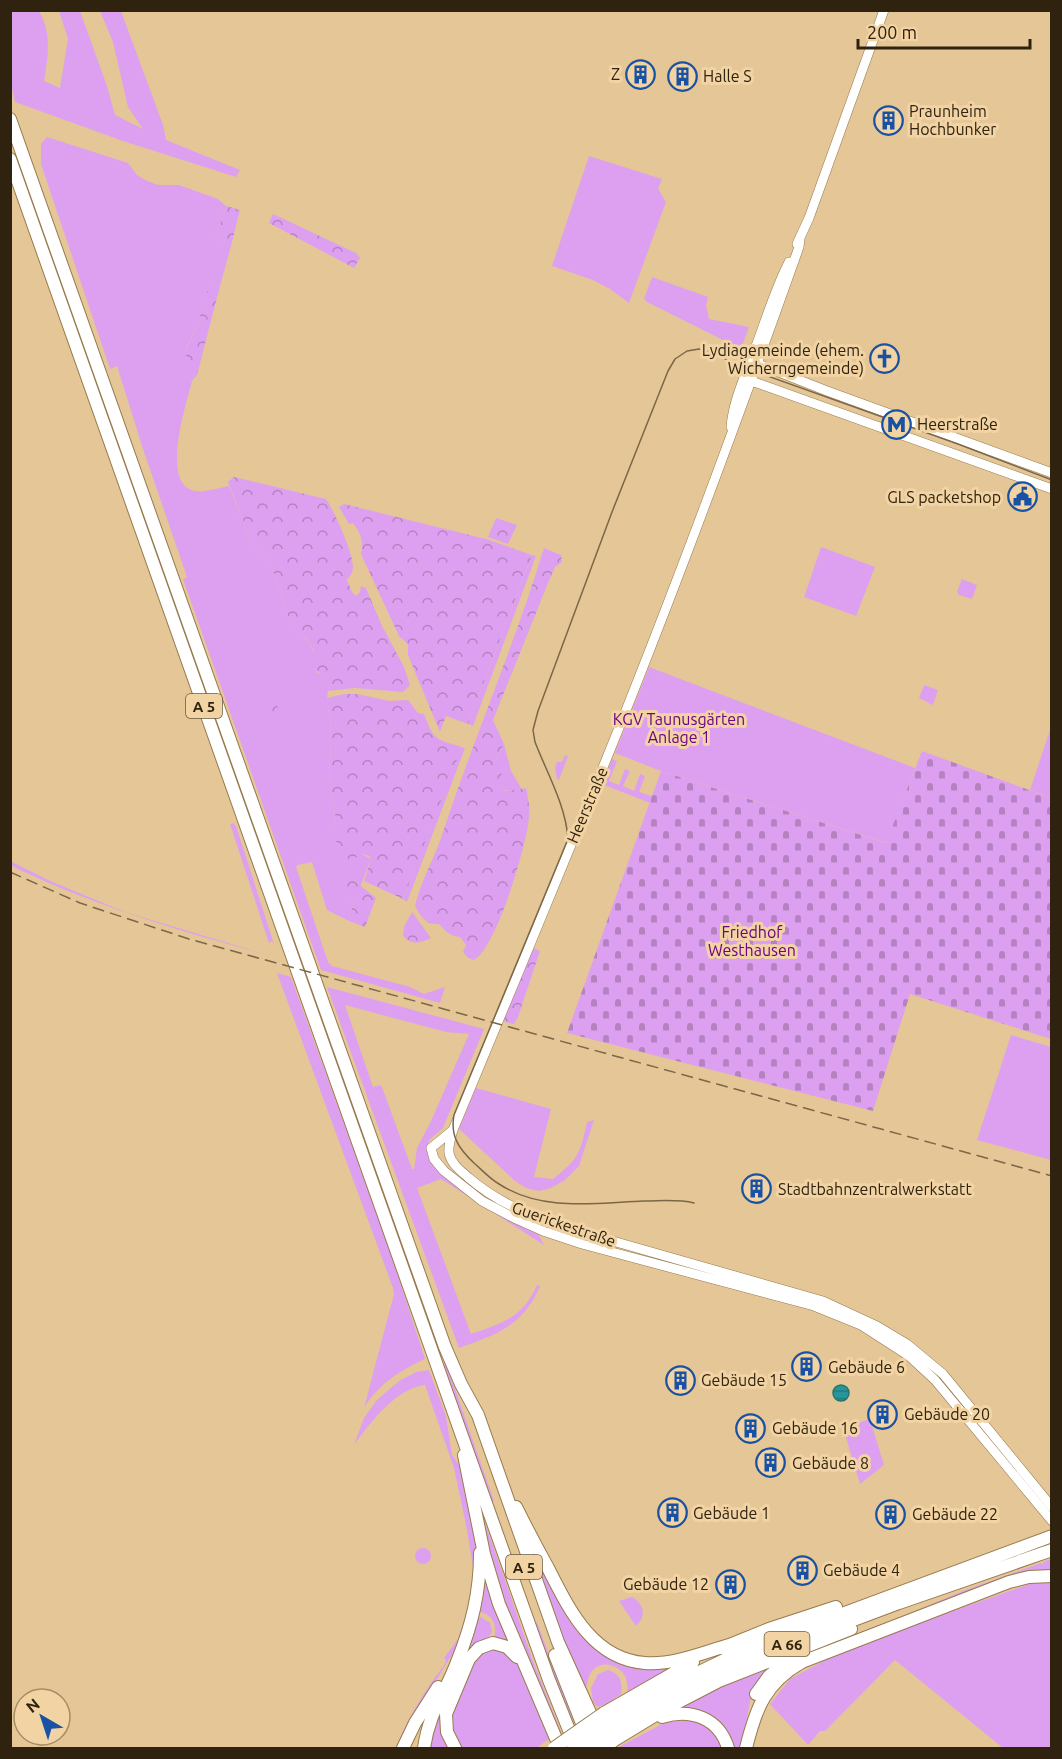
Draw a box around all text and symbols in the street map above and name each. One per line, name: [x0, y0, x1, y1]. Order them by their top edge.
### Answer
scale bar: [858, 12, 1030, 50]
text: 200 m: [867, 22, 917, 42]
building icon: Z: [625, 58, 657, 90]
building icon: Halle S: [666, 60, 698, 92]
place label: Z: [611, 65, 620, 83]
place label: Halle S: [703, 67, 752, 85]
place label: Praunheim Hochbunker: [909, 102, 996, 138]
building icon: Praunheim Hochbunker: [872, 104, 904, 136]
place label: Lydiagemeinde (ehem. Wicherngemeinde): [702, 341, 864, 378]
church icon: Lydiagemeinde (ehem. Wicherngemeinde): [869, 343, 901, 375]
metro station icon: Heerstraße: [880, 408, 912, 440]
place label: Heerstraße: [917, 415, 998, 433]
public building icon: GLS packetshop: [1006, 481, 1038, 513]
place label: GLS packetshop: [887, 488, 1001, 506]
road number: A 5: [186, 694, 222, 718]
park label: KGV Taunusgärten Anlage 1: [613, 710, 745, 746]
street label: Heerstraße: [563, 764, 611, 846]
park label: Friedhof Westhausen: [708, 923, 796, 959]
building icon: Stadtbahnzentralwerkstatt: [741, 1173, 773, 1205]
place label: Stadtbahnzentralwerkstatt: [778, 1180, 972, 1198]
street label: Guerickestraße: [510, 1198, 618, 1250]
building icon: Gebäude 6: [791, 1351, 823, 1383]
place label: Gebäude 6: [828, 1358, 905, 1376]
building icon: Gebäude 15: [664, 1364, 696, 1396]
place label: Gebäude 15: [701, 1371, 787, 1389]
building icon: Gebäude 20: [867, 1398, 899, 1430]
place label: Gebäude 20: [904, 1405, 990, 1423]
building icon: Gebäude 16: [735, 1412, 767, 1444]
place label: Gebäude 16: [772, 1419, 858, 1437]
building icon: Gebäude 8: [755, 1447, 787, 1479]
place label: Gebäude 8: [792, 1454, 869, 1472]
building icon: Gebäude 1: [656, 1497, 688, 1529]
building icon: Gebäude 22: [875, 1498, 907, 1530]
place label: Gebäude 1: [693, 1504, 770, 1522]
place label: Gebäude 22: [912, 1505, 998, 1523]
building icon: Gebäude 4: [786, 1554, 818, 1586]
road number: A 5: [506, 1555, 542, 1579]
place label: Gebäude 4: [823, 1561, 900, 1579]
building icon: Gebäude 12: [714, 1568, 746, 1600]
place label: Gebäude 12: [623, 1575, 709, 1593]
road number: A 66: [764, 1632, 810, 1656]
north arrow: [12, 1687, 72, 1747]
text: N: [22, 1695, 43, 1716]

